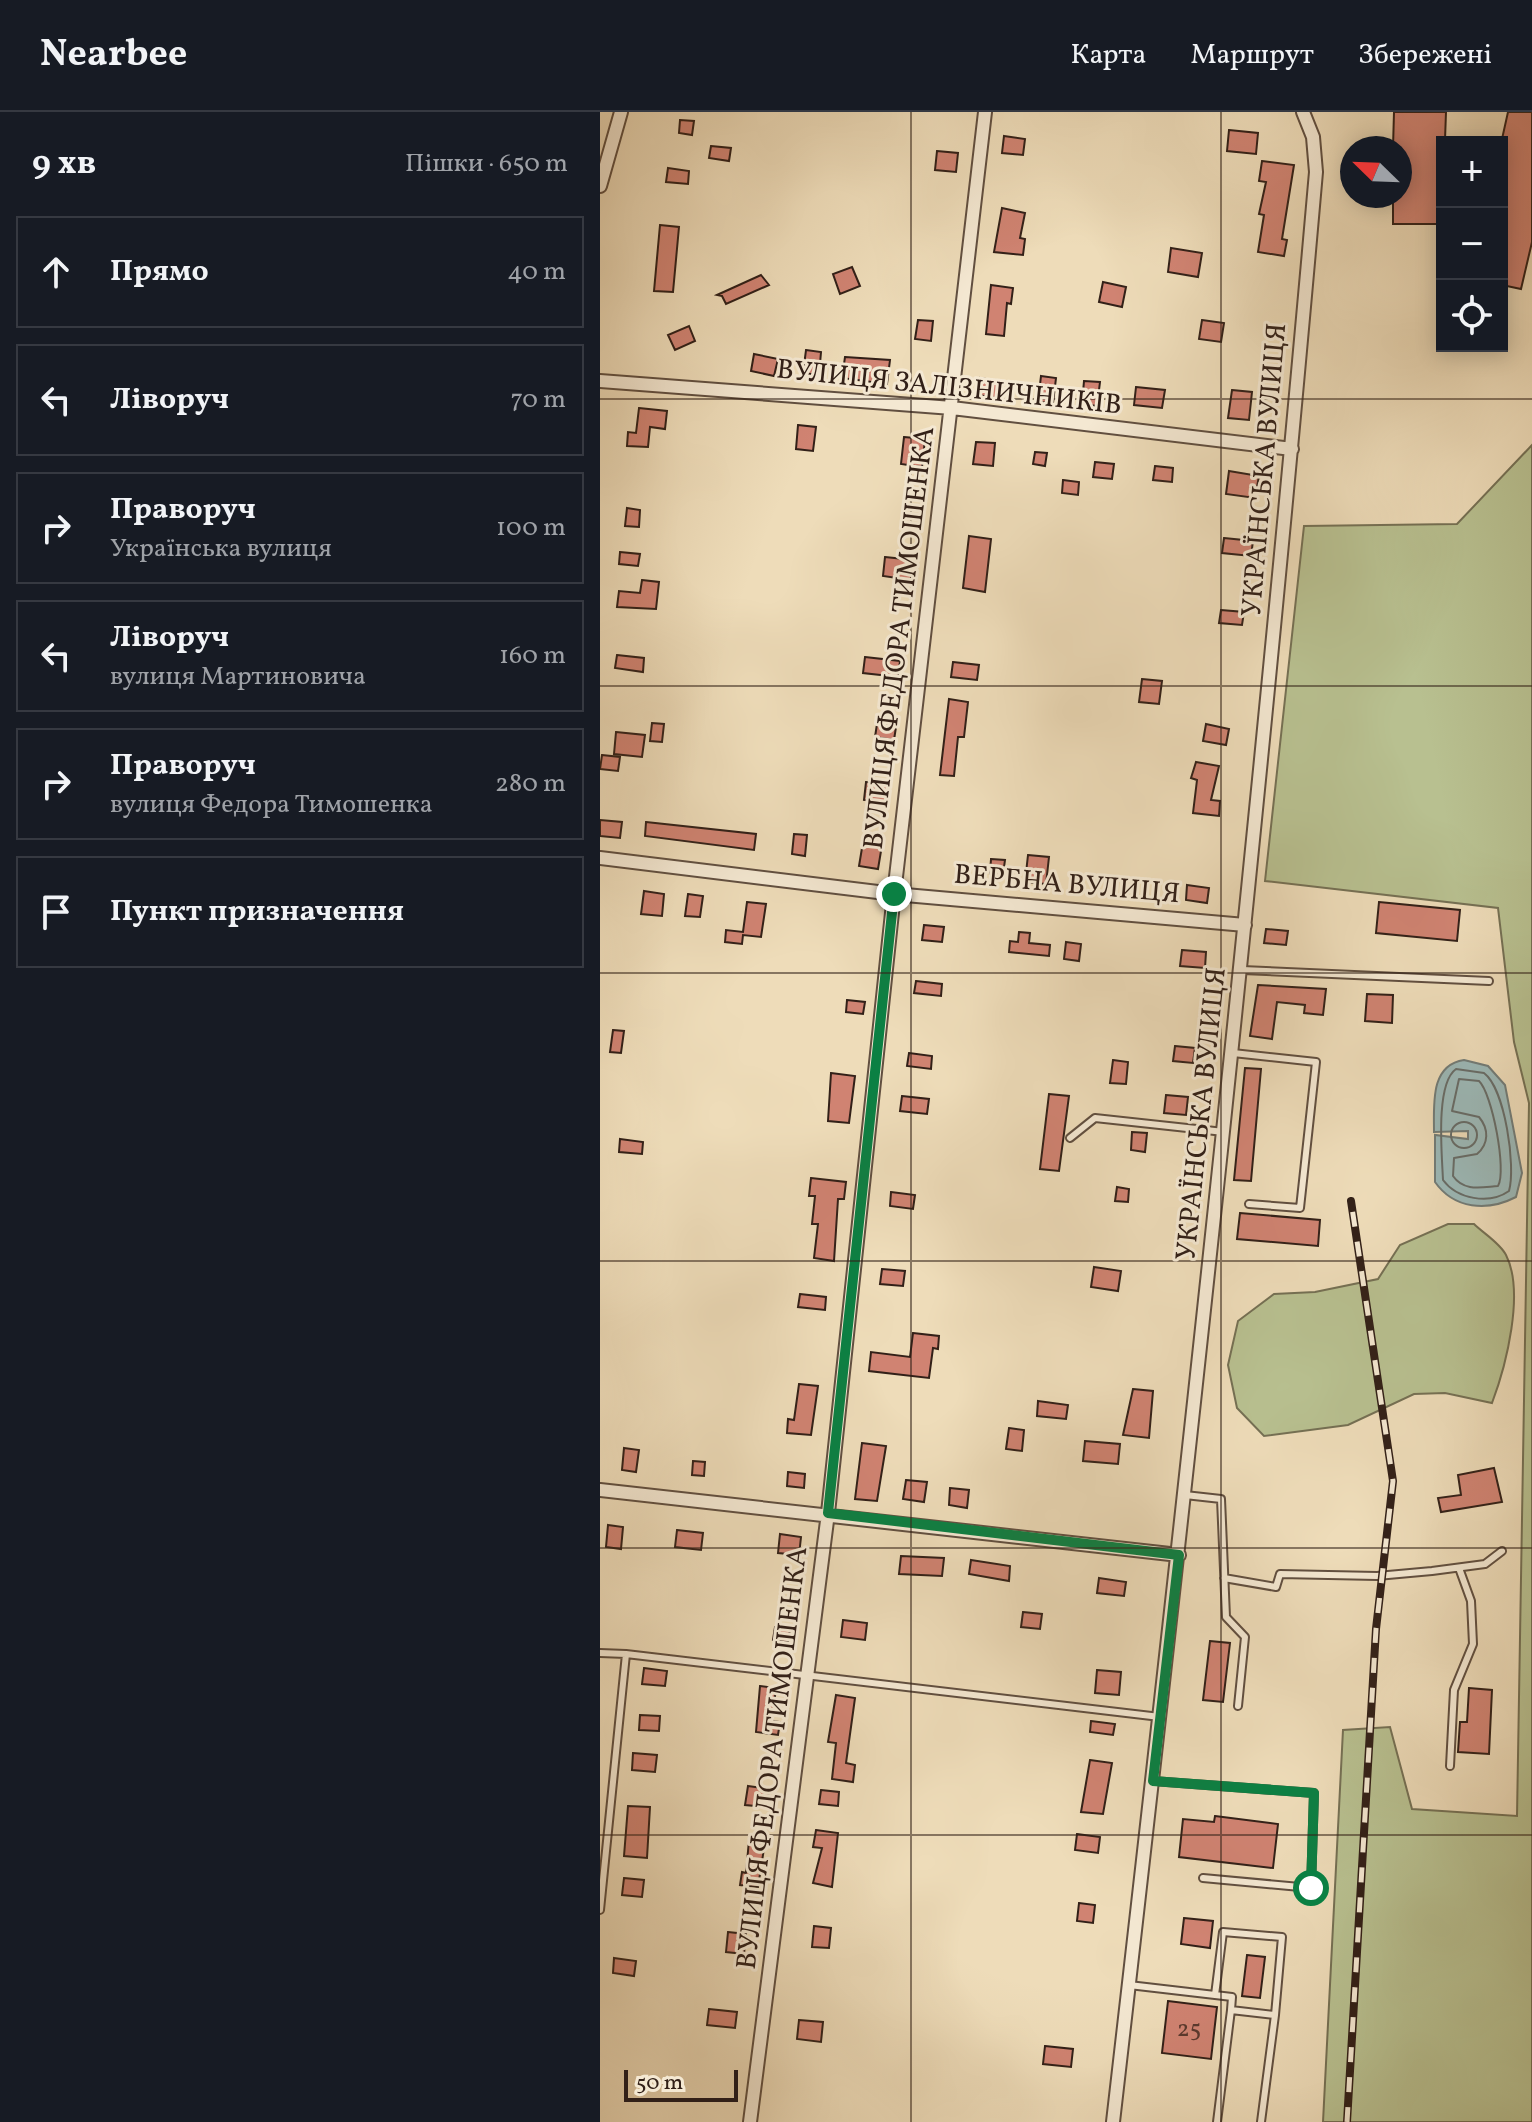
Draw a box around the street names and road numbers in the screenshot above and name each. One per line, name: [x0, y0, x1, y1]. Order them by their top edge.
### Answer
street label: УКРАЇНСЬКА ВУЛИЦЯ: [1233, 322, 1297, 618]
street label: ВУЛИЦЯ ЗАЛІЗНИЧНИКІВ: [774, 350, 1124, 426]
street label: ВУЛИЦЯ ФЕДОРА ТИМОШЕНКА: [855, 424, 945, 852]
street label: ВЕРБНА ВУЛИЦЯ: [952, 856, 1182, 914]
street label: УКРАЇНСЬКА ВУЛИЦЯ: [1167, 965, 1237, 1263]
street label: ВУЛИЦЯ ФЕДОРА ТИМОШЕНКА: [728, 1544, 818, 1972]

